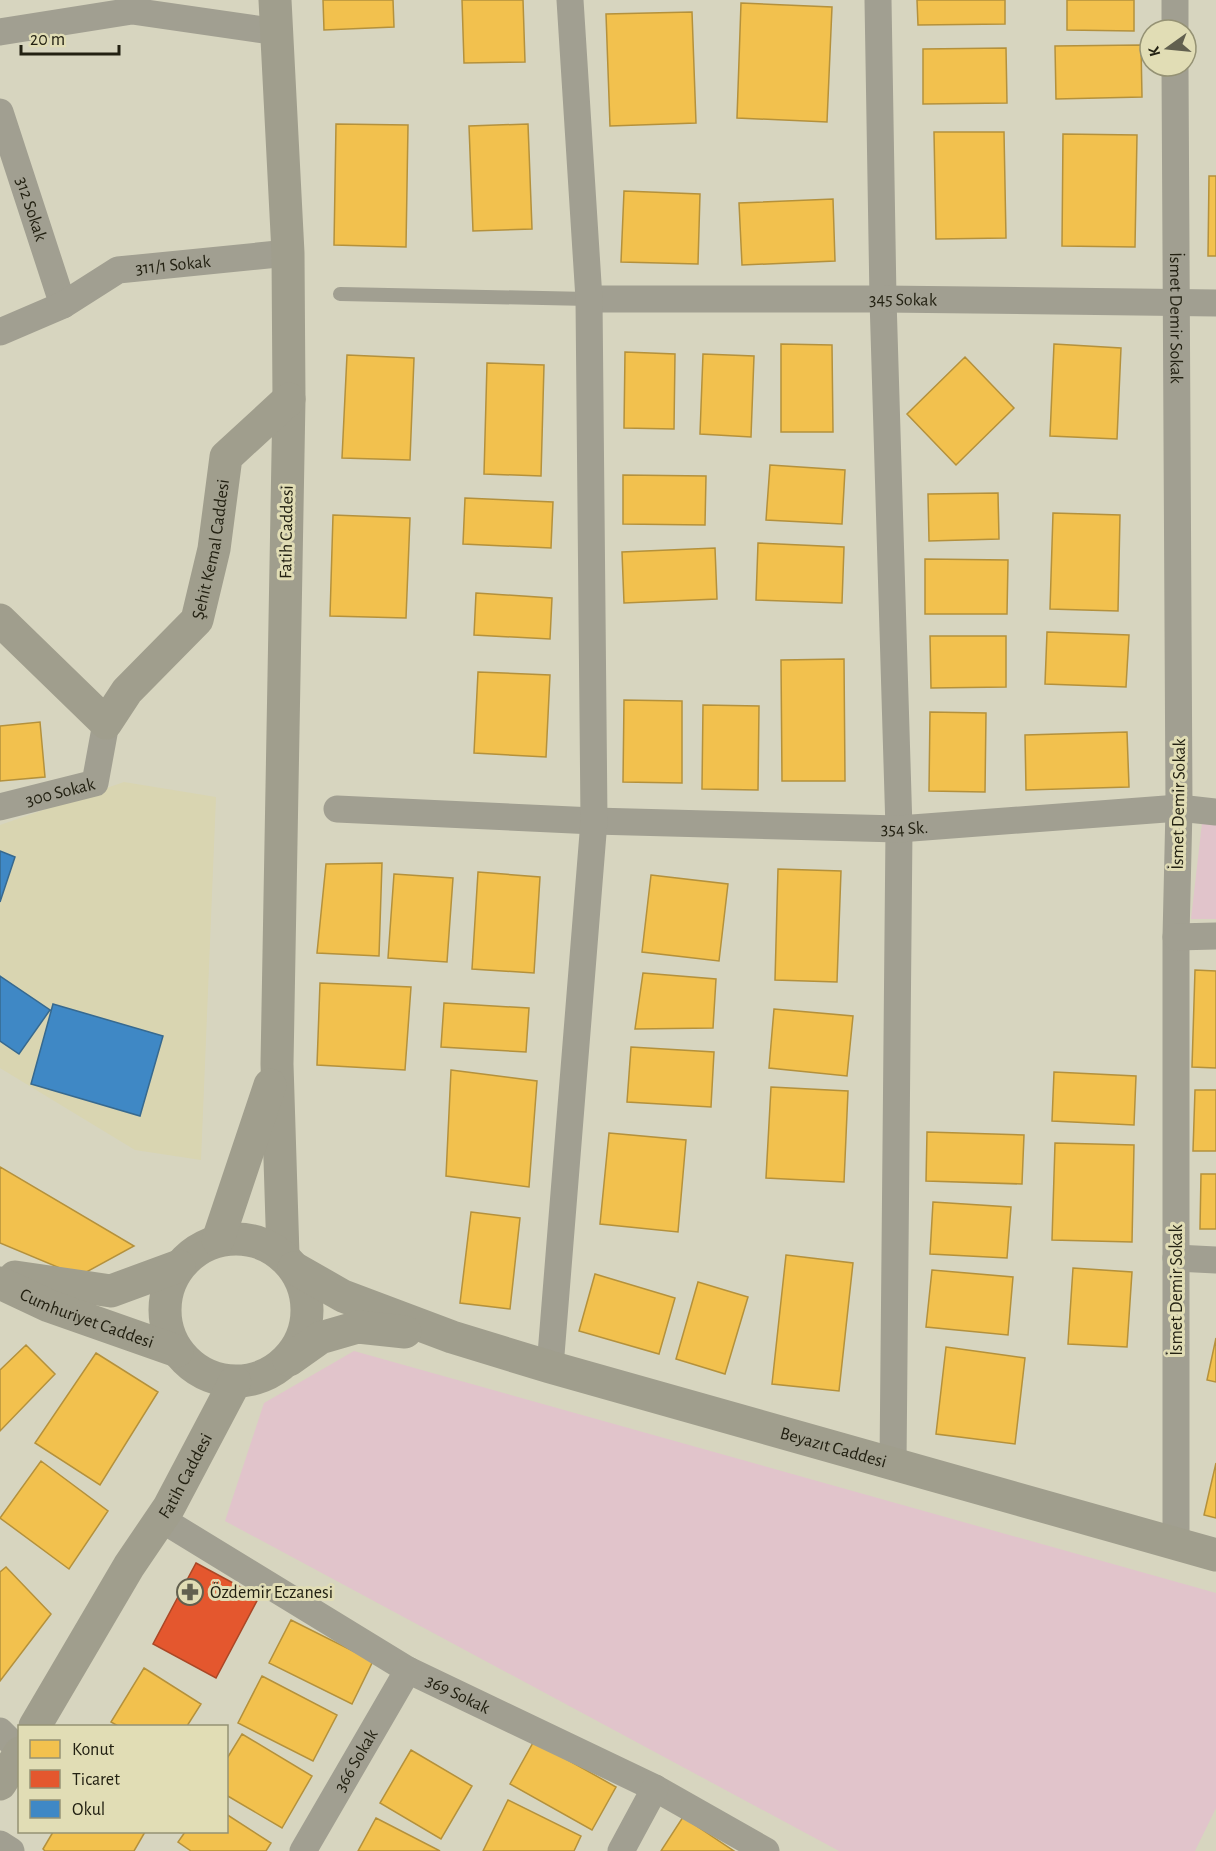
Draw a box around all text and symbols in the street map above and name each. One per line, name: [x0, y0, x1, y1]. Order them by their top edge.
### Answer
scale bar: [21, 18, 118, 56]
north arrow: [1138, 18, 1198, 78]
text: 20 m: [30, 31, 65, 49]
text: K: [1145, 44, 1163, 58]
street label: 312 Sokak: [12, 175, 50, 244]
street label: İsmet Demir Sokak: [1166, 252, 1186, 385]
street label: 311/1 Sokak: [135, 253, 212, 278]
street label: 345 Sokak: [869, 291, 938, 310]
street label: Şehit Kemal Caddesi: [189, 478, 233, 621]
street label: Fatih Caddesi: [277, 485, 297, 579]
street label: İsmet Demir Sokak: [1167, 737, 1189, 870]
street label: 300 Sokak: [24, 775, 98, 810]
street label: 354 Sk.: [881, 819, 929, 839]
street label: İsmet Demir Sokak: [1166, 1224, 1186, 1356]
street label: Cumhuriyet Caddesi: [17, 1286, 156, 1352]
street label: Beyazıt Caddesi: [778, 1424, 889, 1472]
street label: Fatih Caddesi: [156, 1431, 216, 1522]
pharmacy icon: Özdemir Eczanesi: [175, 1577, 205, 1607]
place label: Özdemir Eczanesi: [210, 1582, 333, 1602]
street label: 369 Sokak: [423, 1672, 493, 1718]
legend: [18, 1725, 228, 1833]
street label: 366 Sokak: [332, 1726, 382, 1795]
text: Konut: [72, 1741, 115, 1759]
text: Ticaret: [72, 1771, 120, 1789]
text: Okul: [72, 1801, 105, 1819]

